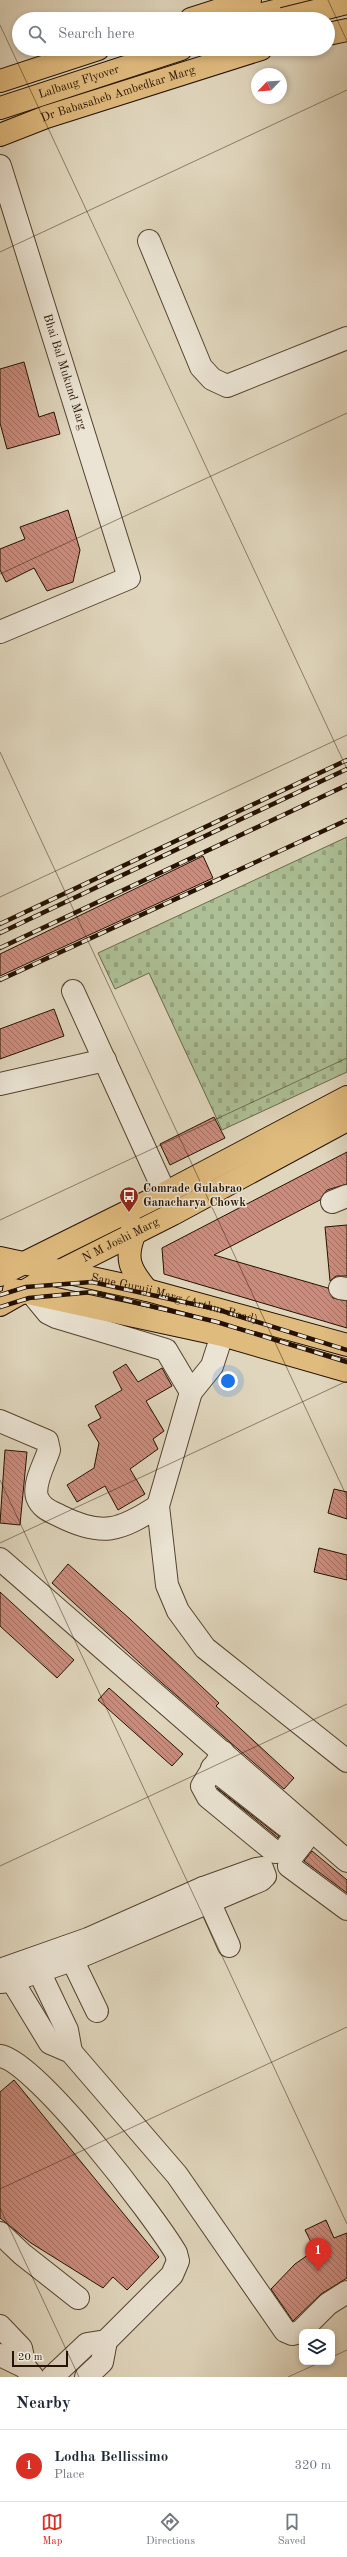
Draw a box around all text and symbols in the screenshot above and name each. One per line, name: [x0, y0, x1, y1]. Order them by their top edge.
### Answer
search box: [12, 12, 335, 56]
icon: search: [26, 23, 48, 45]
text: Search here: [58, 27, 135, 42]
street label: Lalbaug Flyover: [37, 63, 121, 101]
street label: Dr Babasaheb Ambedkar Marg: [39, 64, 197, 124]
north arrow: [251, 68, 287, 104]
street label: Bhai Bal Mukund Marg: [41, 313, 88, 432]
place label: Comrade Gulabrao Ganacharya Chowk: [143, 1183, 246, 1209]
bus stop icon: Comrade Gulabrao Ganacharya Chowk: [118, 1185, 140, 1213]
street label: N M Joshi Marg: [80, 1216, 162, 1265]
street label: Sane Guruji Marg (Arthur Road): [90, 1272, 259, 1326]
your location: [218, 1371, 238, 1391]
pin: 1: [305, 2238, 331, 2271]
map controls: [299, 2329, 335, 2365]
button: layers: [299, 2329, 335, 2365]
scale bar: [12, 2349, 68, 2368]
text: 20 m: [18, 2352, 43, 2363]
text: Nearby: [16, 2395, 71, 2412]
text: Lodha Bellissimo: [54, 2450, 168, 2465]
text: 1: [25, 2459, 33, 2472]
text: 320 m: [294, 2459, 331, 2472]
text: Place: [54, 2468, 84, 2481]
tab: Map: [41, 2511, 63, 2549]
tab: Directions: [146, 2511, 195, 2549]
tab: Saved: [278, 2511, 306, 2549]

